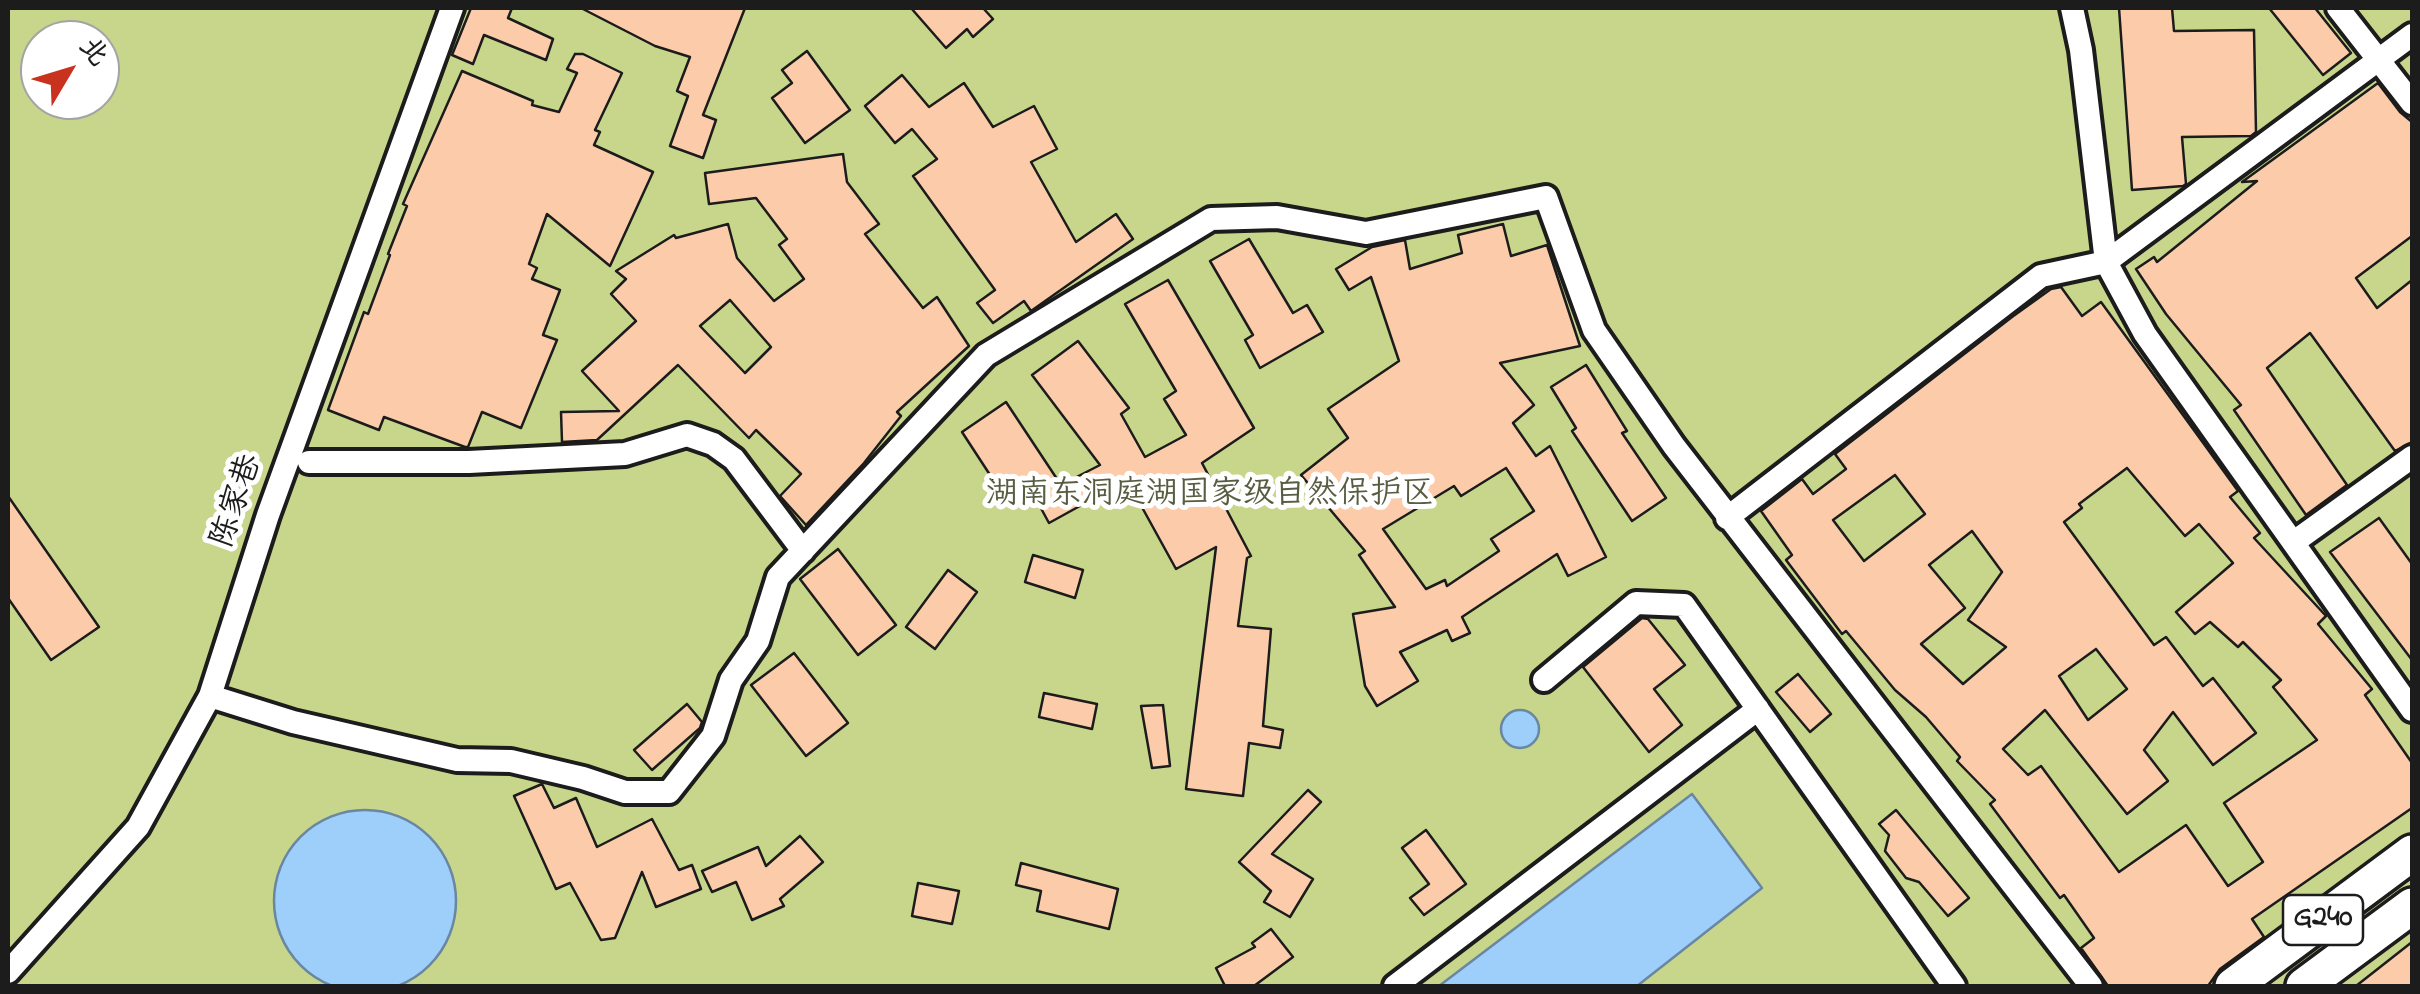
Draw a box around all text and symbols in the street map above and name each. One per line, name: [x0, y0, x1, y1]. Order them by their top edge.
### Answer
north arrow: [20, 20, 120, 120]
text: 北: [68, 29, 117, 76]
street label: 陈家巷: [205, 450, 273, 554]
park label: 湖南东洞庭湖国家级自然保护区: [986, 478, 1434, 516]
road number: G240: [2283, 895, 2363, 945]

